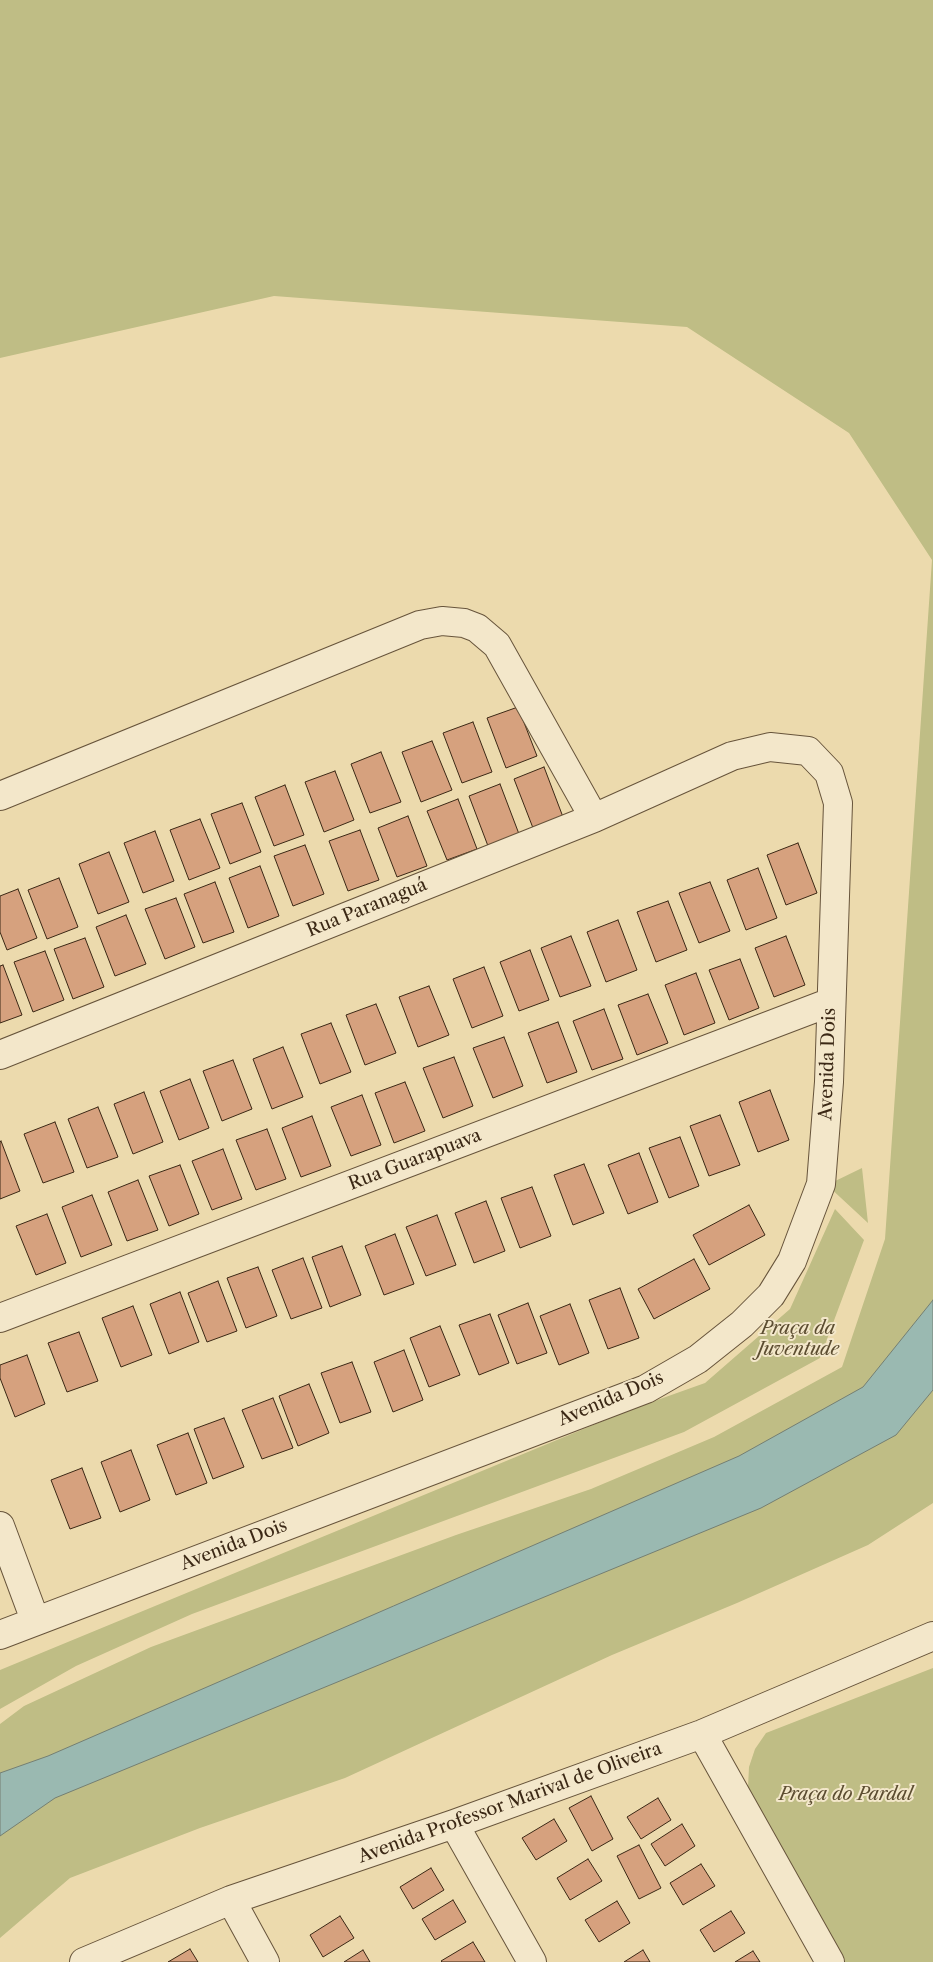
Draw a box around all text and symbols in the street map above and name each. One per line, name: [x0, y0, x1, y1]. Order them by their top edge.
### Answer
street label: Rua Paranaguá: [304, 874, 430, 942]
street label: Avenida Dois: [815, 1007, 841, 1121]
street label: Rua Guarapuava: [346, 1125, 484, 1195]
park label: Praça da Juventude: [757, 1318, 839, 1360]
street label: Avenida Dois: [555, 1367, 667, 1431]
street label: Avenida Dois: [178, 1515, 290, 1575]
street label: Avenida Professor Marival de Oliveira: [355, 1738, 665, 1868]
park label: Praça do Pardal: [779, 1784, 913, 1806]

